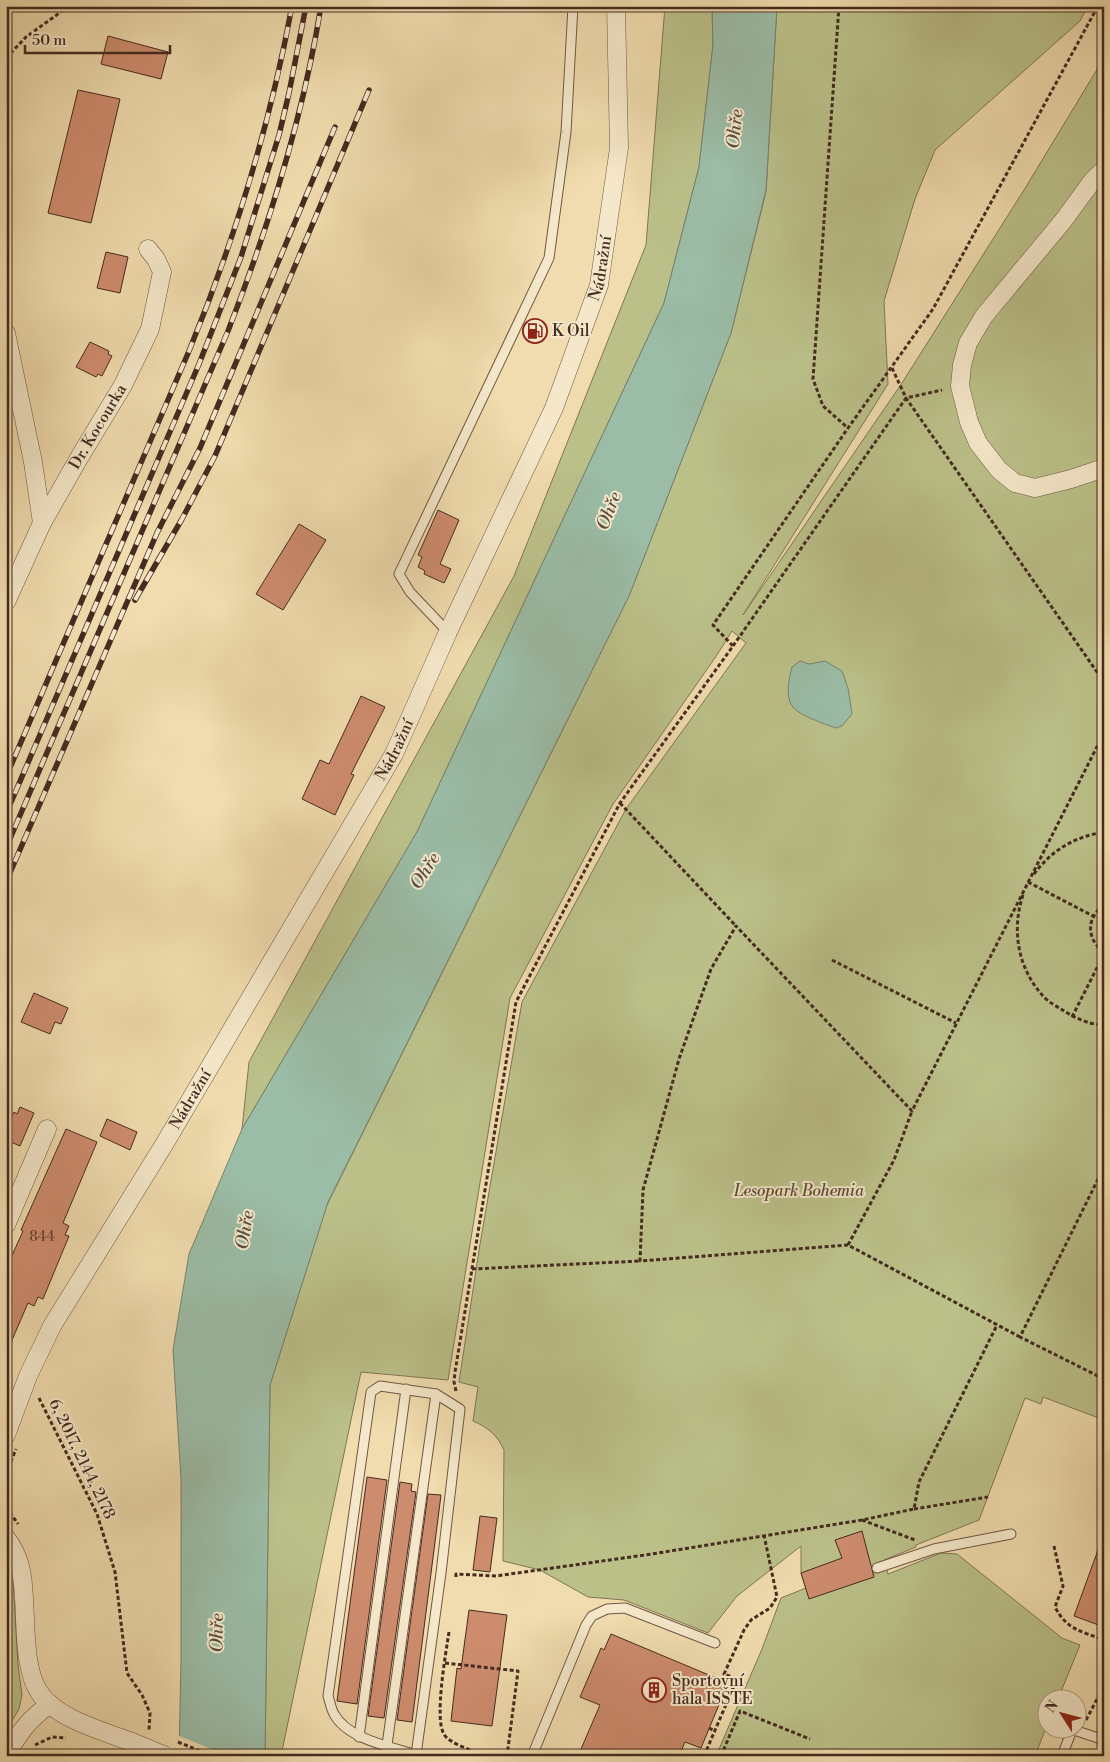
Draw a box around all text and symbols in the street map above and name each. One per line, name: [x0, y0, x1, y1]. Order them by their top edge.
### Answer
scale bar: [25, 22, 170, 54]
text: 50 m: [32, 31, 66, 50]
water label: Ohře: [722, 108, 749, 150]
street label: Nádražní: [584, 233, 616, 304]
fuel station icon: K Oil: [522, 318, 548, 344]
place label: K Oil: [552, 321, 590, 341]
street label: Dr. Kocourka: [65, 380, 132, 473]
water label: Ohře: [591, 488, 627, 534]
street label: Nádražní: [371, 715, 419, 784]
water label: Ohře: [405, 848, 446, 894]
street label: Nádražní: [165, 1065, 216, 1133]
park label: Lesopark Bohemia: [733, 1181, 864, 1201]
water label: Ohře: [231, 1208, 260, 1251]
house number: 844: [29, 1228, 55, 1246]
street label: 6, 2017, 2144, 2178: [44, 1395, 120, 1523]
water label: Ohře: [205, 1612, 229, 1653]
place label: Sportovní hala ISŠTE: [672, 1671, 752, 1709]
building icon: Sportovní hala ISŠTE: [641, 1677, 667, 1703]
north arrow: [1038, 1690, 1088, 1740]
text: N: [1042, 1697, 1063, 1717]

